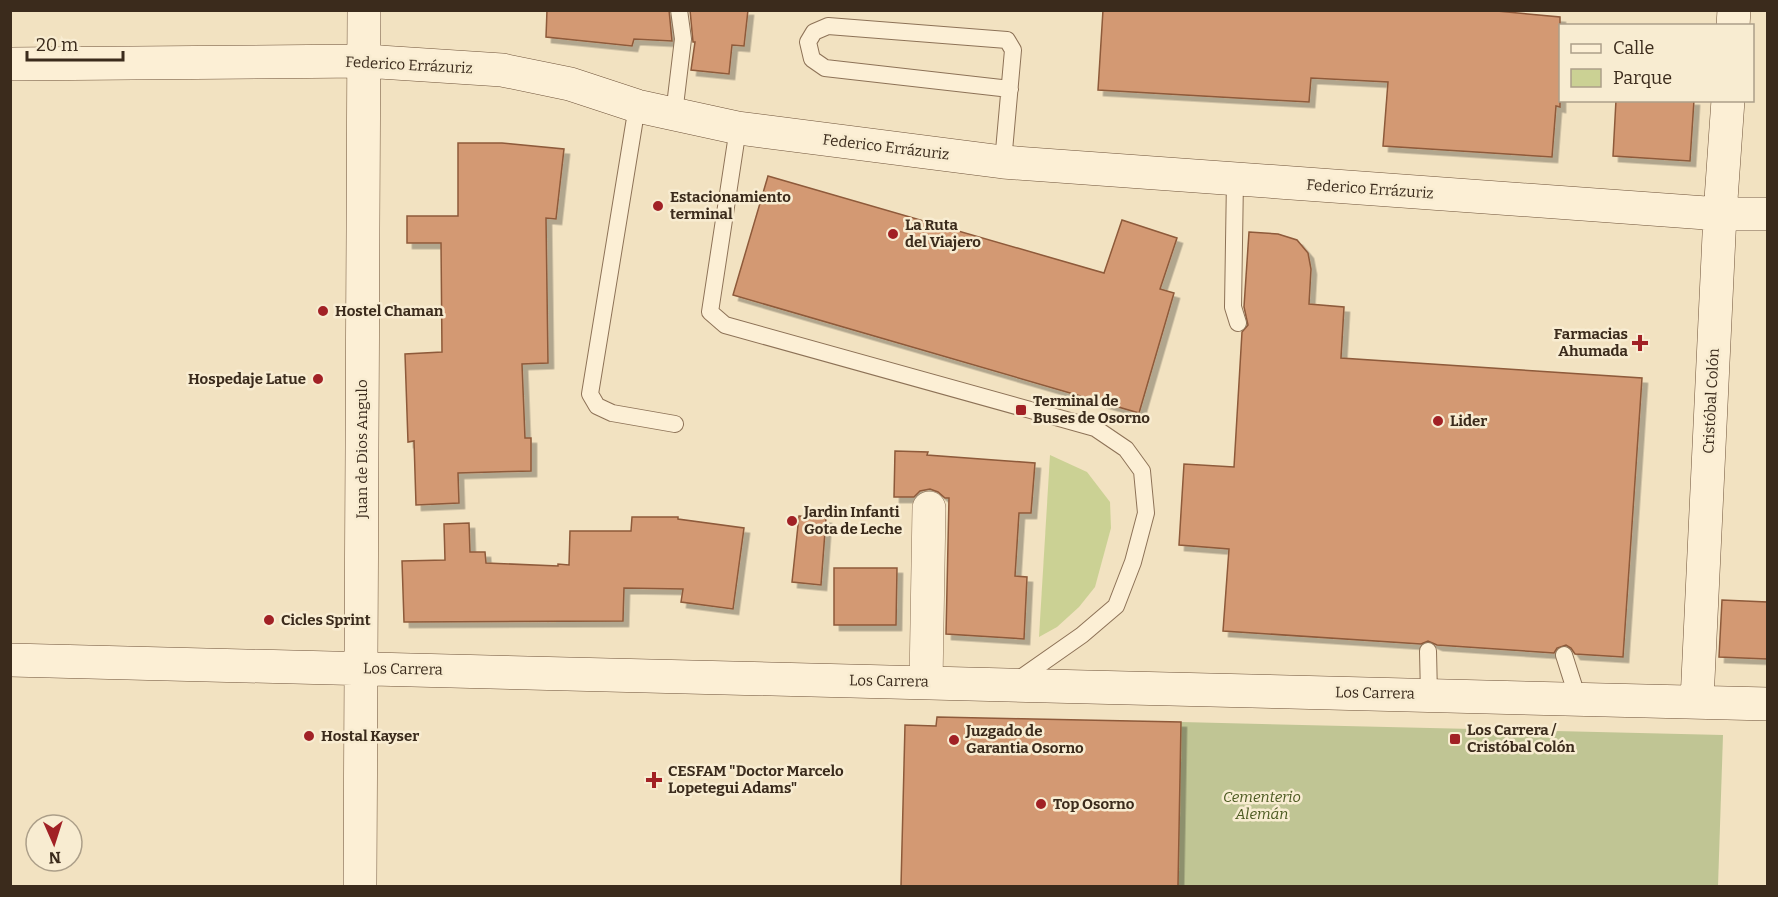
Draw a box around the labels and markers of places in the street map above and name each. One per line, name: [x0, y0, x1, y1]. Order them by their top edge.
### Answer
place label: Estacionamiento terminal: [670, 188, 791, 223]
marker: Estacionamiento terminal: [651, 199, 665, 213]
place label: La Ruta del Viajero: [905, 216, 981, 251]
marker: La Ruta del Viajero: [886, 227, 900, 241]
place label: Hostel Chaman: [335, 302, 444, 320]
marker: Hostel Chaman: [316, 304, 330, 318]
place label: Farmacias Ahumada: [1554, 325, 1629, 360]
marker: Farmacias Ahumada: [1633, 336, 1647, 350]
place label: Hospedaje Latue: [188, 370, 306, 388]
marker: Hospedaje Latue: [311, 372, 325, 386]
place label: Terminal de Buses de Osorno: [1033, 392, 1150, 427]
marker: Terminal de Buses de Osorno: [1014, 403, 1028, 417]
place label: Lider: [1450, 412, 1487, 430]
marker: Lider: [1431, 414, 1445, 428]
place label: Jardin Infanti Gota de Leche: [803, 503, 902, 538]
marker: Jardin Infanti Gota de Leche: [785, 514, 799, 528]
place label: Cicles Sprint: [281, 611, 371, 629]
marker: Cicles Sprint: [262, 613, 276, 627]
place label: Los Carrera / Cristóbal Colón: [1467, 721, 1575, 756]
place label: Juzgado de Garantia Osorno: [965, 722, 1084, 757]
place label: Hostal Kayser: [321, 727, 419, 745]
marker: Hostal Kayser: [302, 729, 316, 743]
marker: Los Carrera / Cristóbal Colón: [1448, 732, 1462, 746]
marker: Juzgado de Garantia Osorno: [947, 733, 961, 747]
place label: CESFAM "Doctor Marcelo Lopetegui Adams": [668, 762, 844, 797]
marker: CESFAM "Doctor Marcelo Lopetegui Adams": [645, 771, 663, 789]
place label: Top Osorno: [1053, 795, 1135, 813]
marker: Top Osorno: [1034, 797, 1048, 811]

